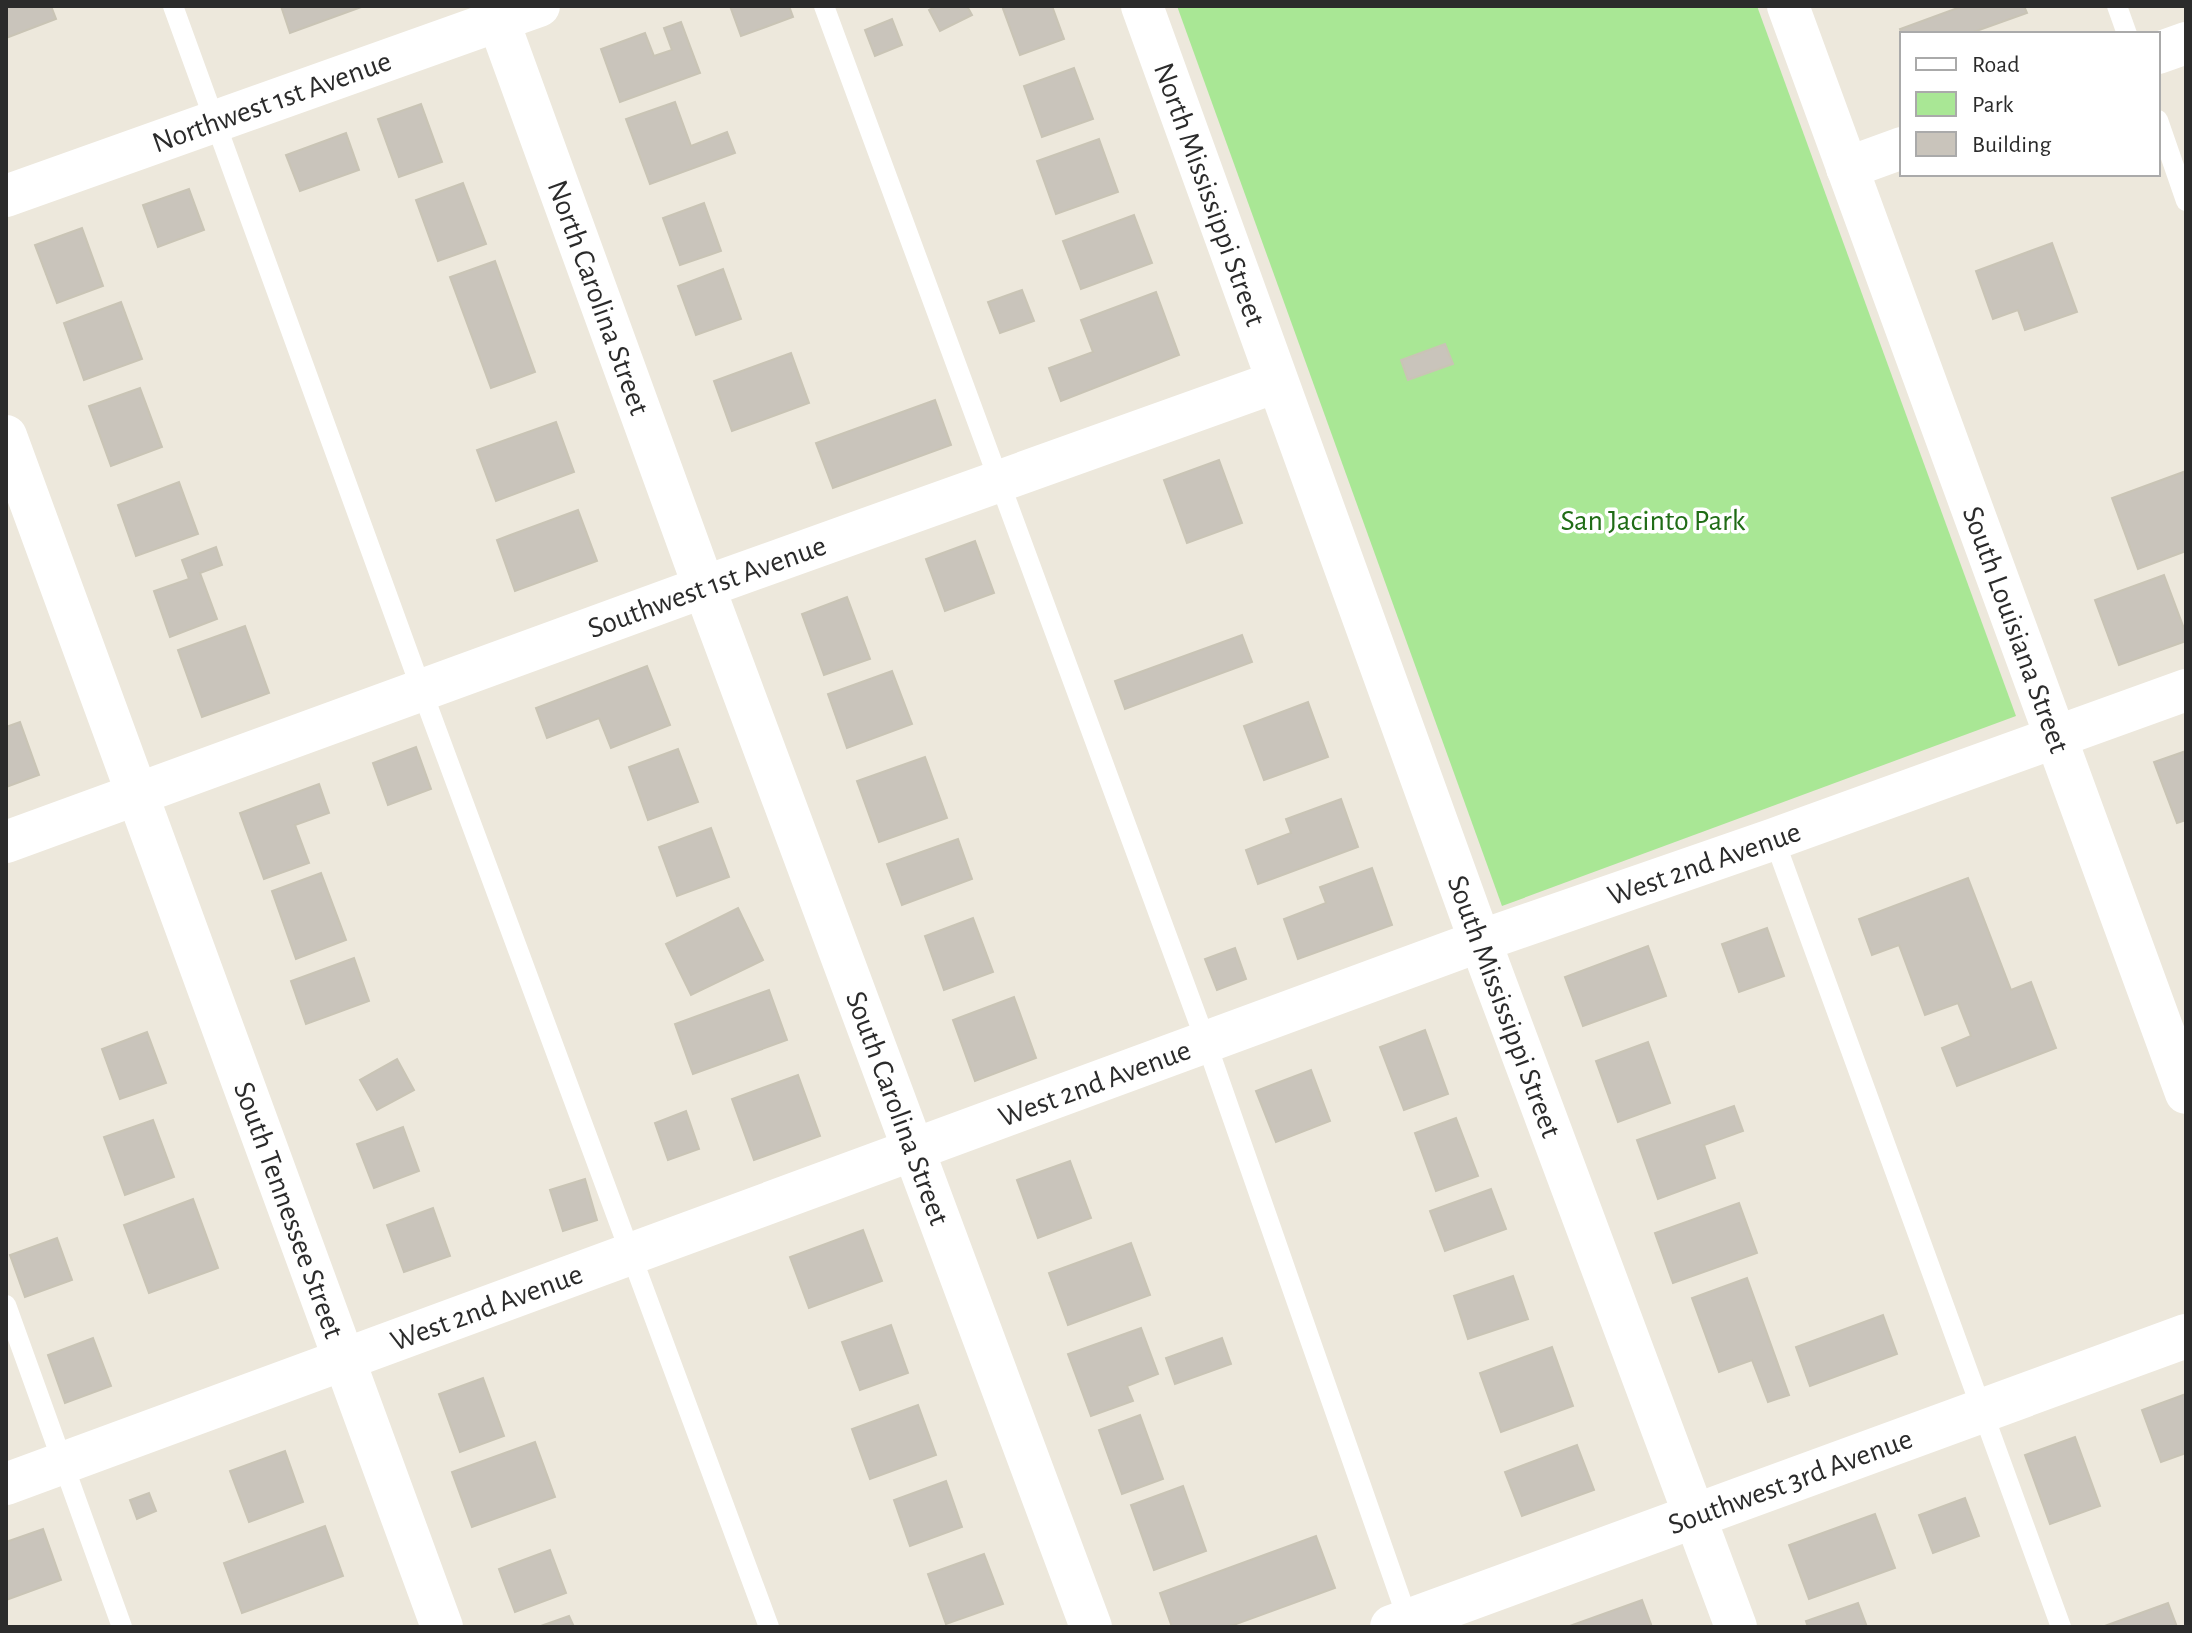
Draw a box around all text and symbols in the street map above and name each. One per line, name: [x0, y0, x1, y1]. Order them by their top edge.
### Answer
legend: [1900, 32, 2160, 176]
street label: Northwest 1st Avenue: [149, 46, 395, 159]
text: Road: [1972, 53, 2020, 77]
street label: North Mississippi Street: [1148, 59, 1270, 330]
text: Park: [1972, 93, 2013, 117]
text: Building: [1972, 133, 2051, 157]
street label: North Carolina Street: [542, 176, 654, 420]
street label: South Louisiana Street: [1957, 503, 2074, 758]
park label: San Jacinto Park: [1561, 506, 1746, 536]
street label: Southwest 1st Avenue: [584, 531, 830, 644]
street label: West 2nd Avenue: [1604, 817, 1805, 912]
street label: South Mississippi Street: [1442, 872, 1566, 1142]
street label: South Carolina Street: [840, 987, 954, 1230]
street label: West 2nd Avenue: [995, 1035, 1195, 1133]
street label: South Tennessee Street: [228, 1078, 349, 1343]
street label: West 2nd Avenue: [387, 1259, 587, 1357]
street label: Southwest 3rd Avenue: [1664, 1424, 1917, 1540]

